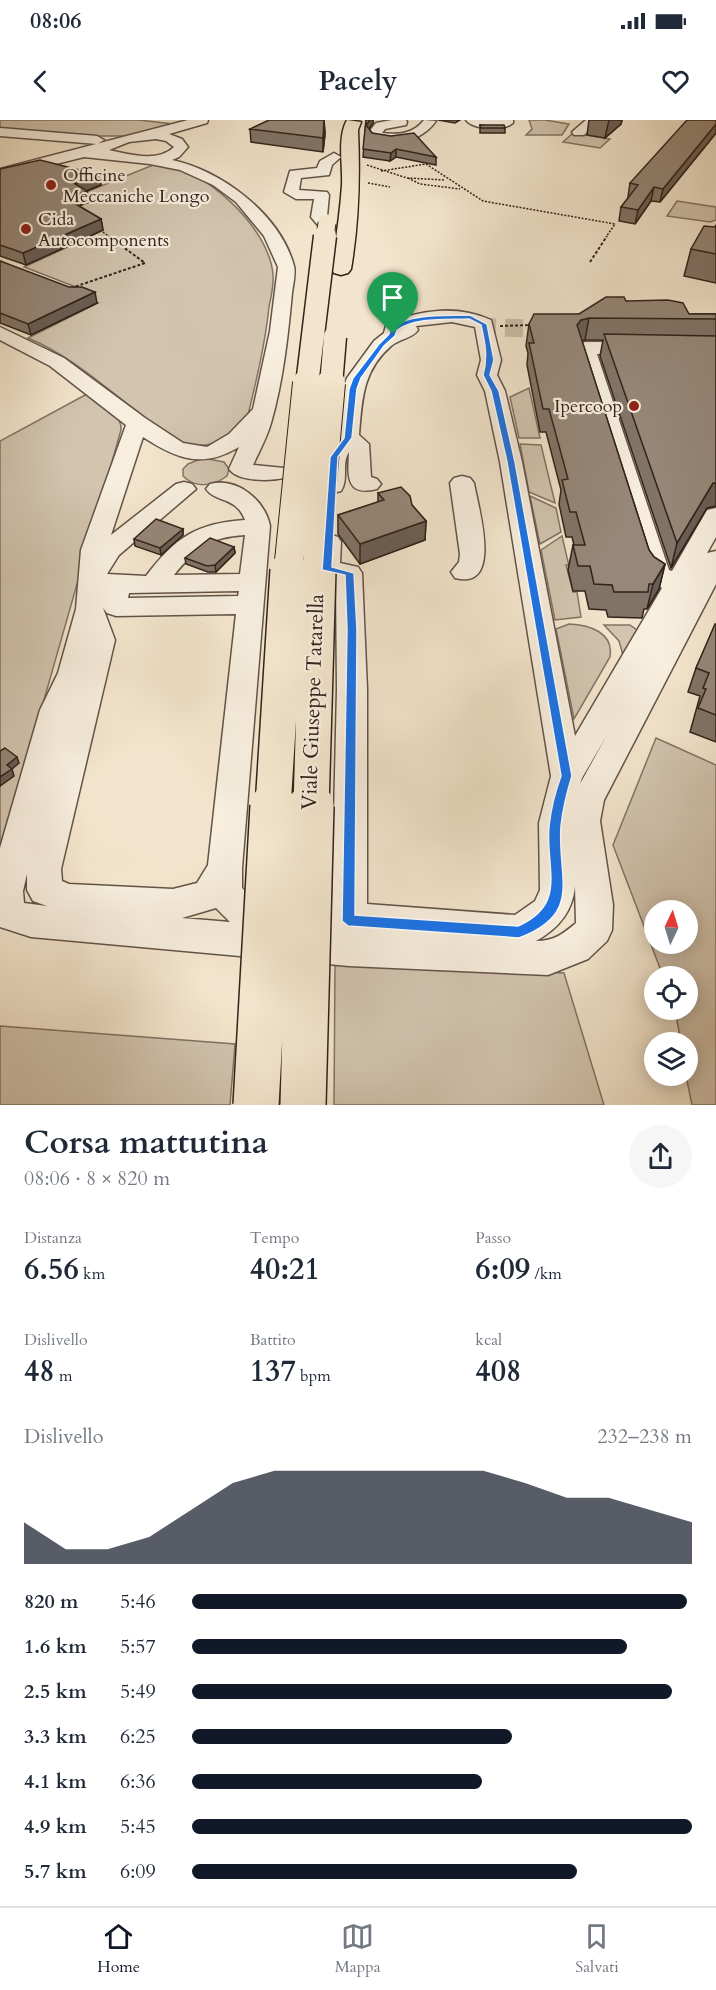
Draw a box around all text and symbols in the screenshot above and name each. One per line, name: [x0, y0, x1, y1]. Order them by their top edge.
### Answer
text: 08:06: [30, 6, 81, 36]
text: Pacely: [319, 63, 397, 100]
icon: back: [24, 65, 57, 98]
icon: heart: [659, 65, 692, 98]
place label: Officine Meccaniche Longo: [63, 163, 210, 209]
marker: Officine Meccaniche Longo: [44, 178, 58, 192]
place label: Cida Autocomponents: [38, 207, 169, 253]
marker: Cida Autocomponents: [19, 222, 33, 236]
pin: [367, 272, 418, 334]
icon: arrive: [376, 281, 409, 314]
place label: Ipercoop: [554, 394, 622, 419]
marker: Ipercoop: [627, 399, 641, 413]
street label: Viale Giuseppe Tatarella: [295, 593, 331, 811]
north arrow: [644, 900, 698, 954]
map controls: [644, 900, 698, 1086]
button: locate: [644, 966, 698, 1020]
button: layers: [644, 1032, 698, 1086]
text: Corsa mattutina: [24, 1120, 268, 1165]
button: share: [629, 1125, 692, 1188]
text: 08:06 · 8 × 820 m: [24, 1165, 170, 1192]
text: Distanza: [24, 1227, 82, 1249]
text: Tempo: [250, 1227, 299, 1249]
text: Passo: [475, 1227, 511, 1249]
text: 6.56: [24, 1249, 79, 1290]
text: 40:21: [250, 1249, 320, 1290]
text: 6:09: [475, 1249, 530, 1290]
text: km: [79, 1263, 105, 1285]
text: /km: [530, 1263, 562, 1285]
text: Dislivello: [24, 1329, 88, 1351]
text: Battito: [250, 1329, 296, 1351]
text: kcal: [475, 1329, 502, 1351]
text: 48: [24, 1351, 55, 1392]
text: 137: [250, 1351, 296, 1392]
text: 408: [475, 1351, 521, 1392]
text: m: [55, 1365, 73, 1387]
text: bpm: [296, 1365, 331, 1387]
text: Dislivello: [24, 1423, 103, 1450]
text: 232–238 m: [597, 1423, 692, 1450]
text: 820 m: [24, 1588, 79, 1615]
text: 5:46: [120, 1588, 156, 1615]
text: 1.6 km: [24, 1633, 87, 1660]
text: 5:57: [120, 1633, 156, 1660]
text: 2.5 km: [24, 1678, 87, 1705]
text: 5:49: [120, 1678, 156, 1705]
text: 3.3 km: [24, 1723, 87, 1750]
text: 6:25: [120, 1723, 156, 1750]
text: 4.1 km: [24, 1768, 87, 1795]
text: 6:36: [120, 1768, 156, 1795]
text: 4.9 km: [24, 1813, 87, 1840]
text: 5:45: [120, 1813, 156, 1840]
text: 5.7 km: [24, 1858, 87, 1885]
text: 6:09: [120, 1858, 156, 1885]
tab: Home: [97, 1920, 140, 1978]
tab: Mappa: [335, 1920, 381, 1978]
tab: Salvati: [575, 1920, 619, 1978]

